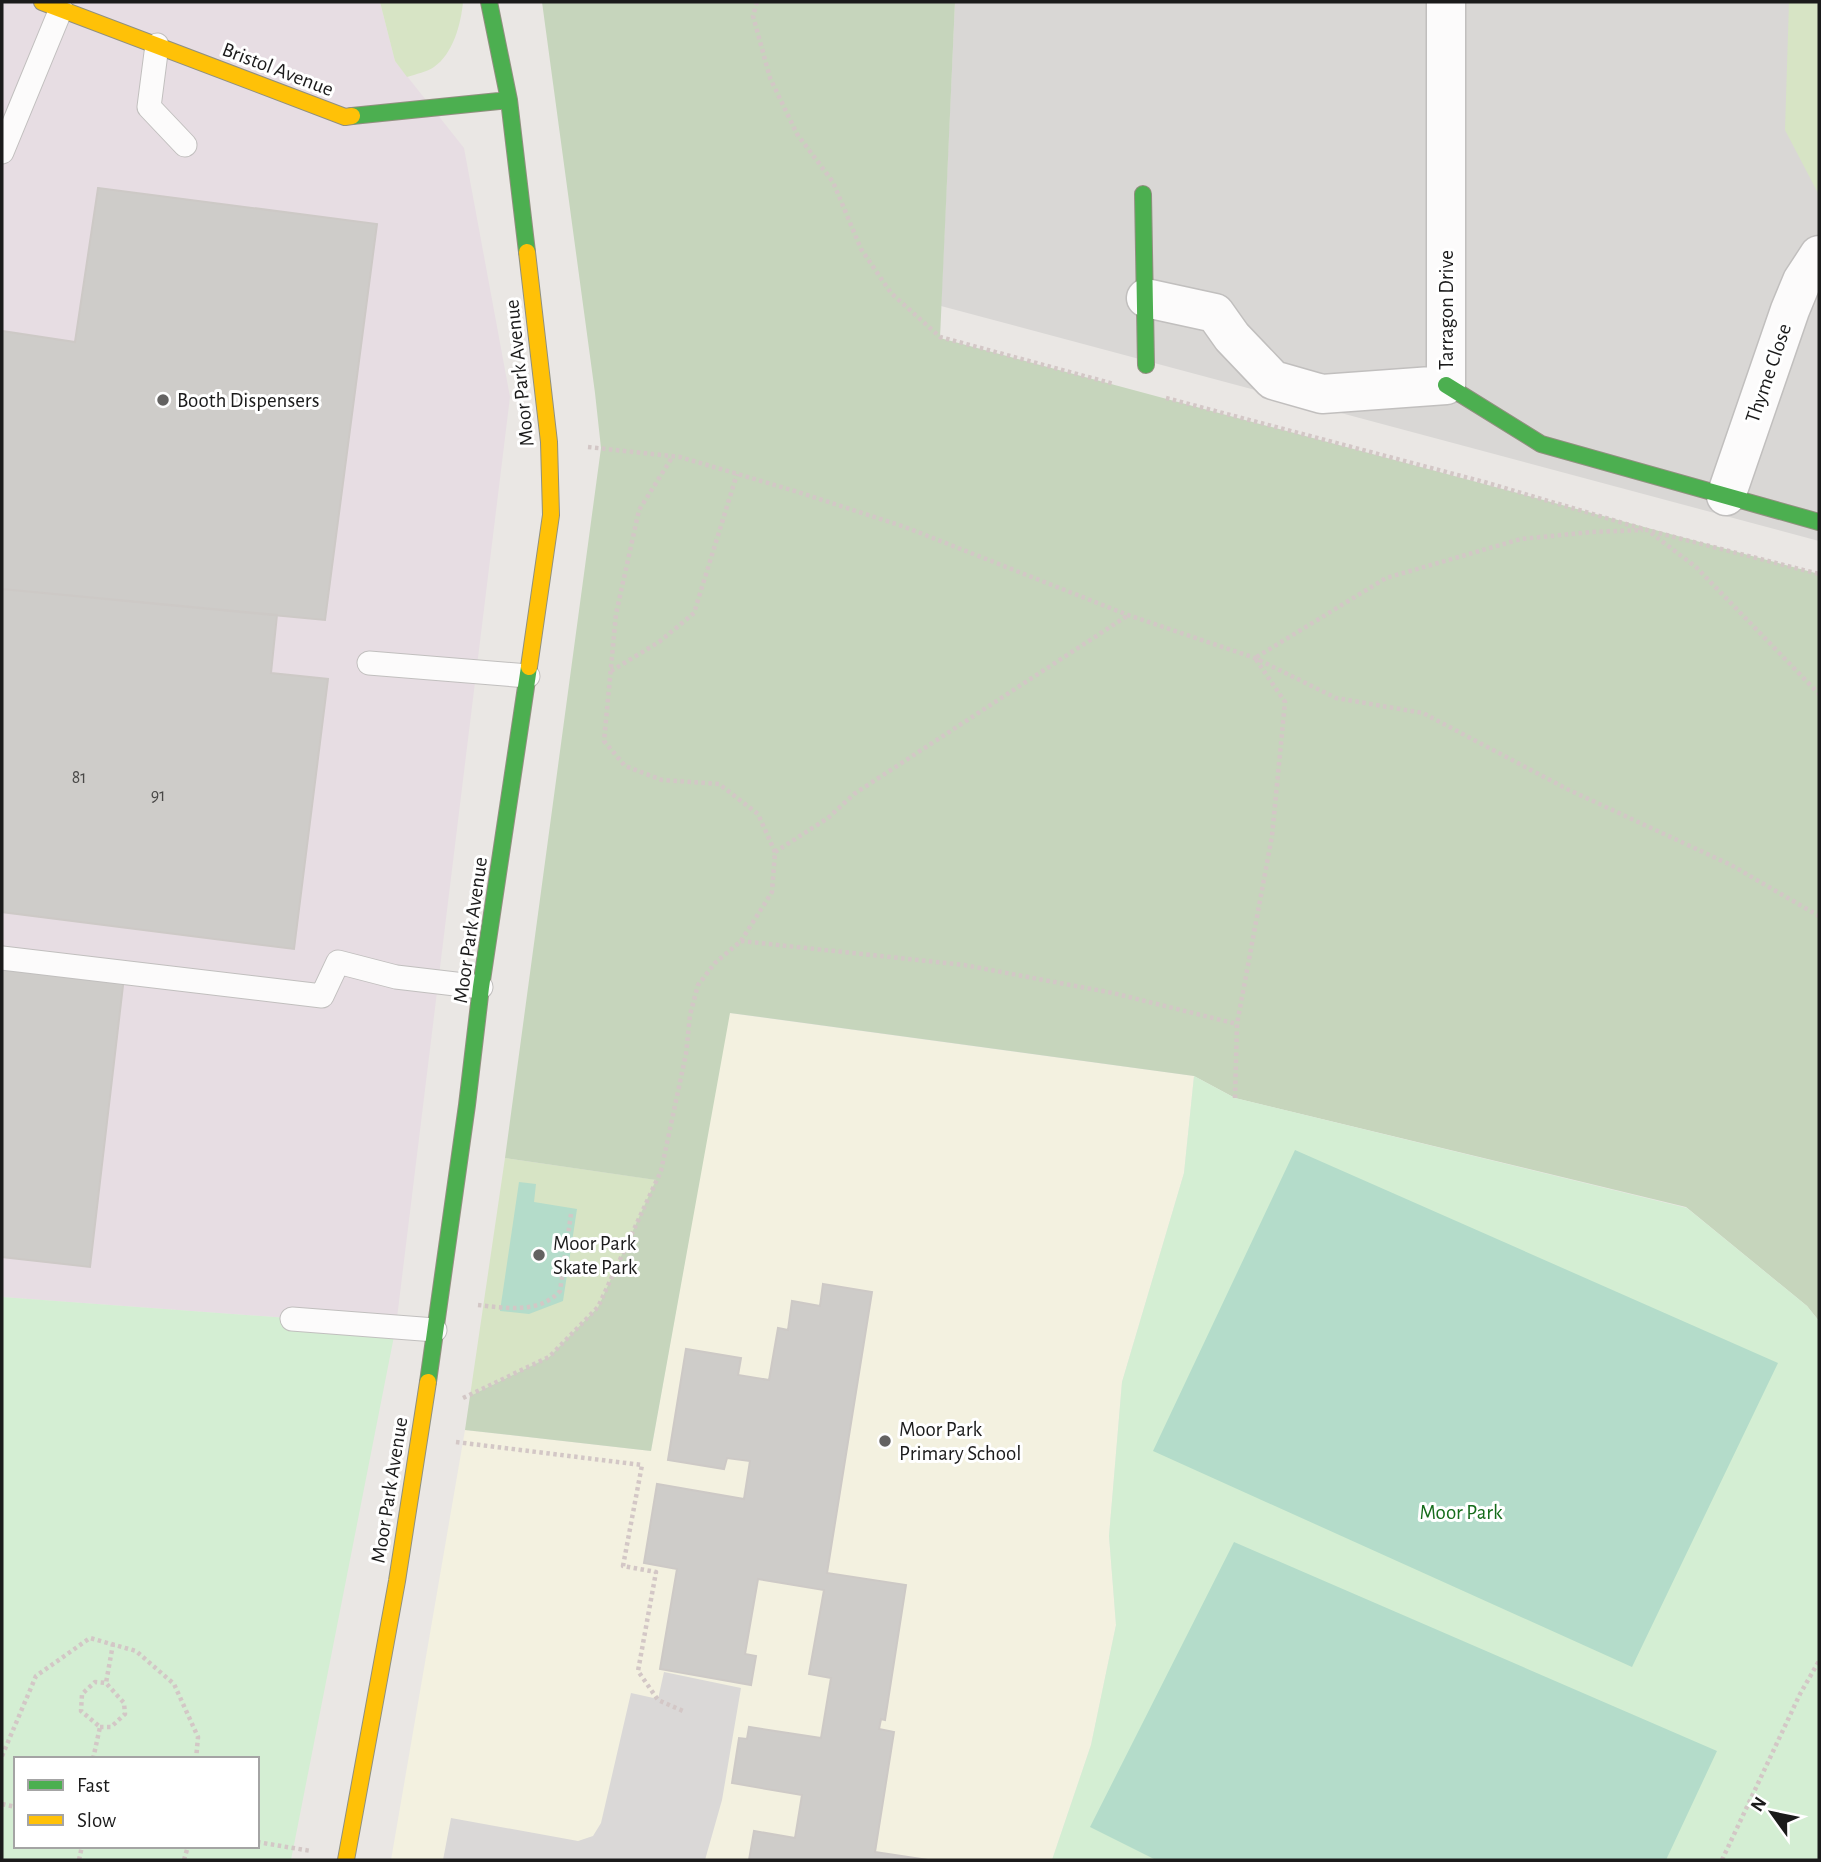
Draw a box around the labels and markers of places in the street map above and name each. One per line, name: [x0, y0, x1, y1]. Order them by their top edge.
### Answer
place label: Booth Dispensers: [177, 390, 319, 411]
marker: Booth Dispensers: [155, 392, 171, 408]
place label: Moor Park Skate Park: [553, 1233, 638, 1278]
marker: Moor Park Skate Park: [531, 1247, 547, 1263]
place label: Moor Park Primary School: [899, 1419, 1022, 1464]
marker: Moor Park Primary School: [877, 1433, 893, 1449]

